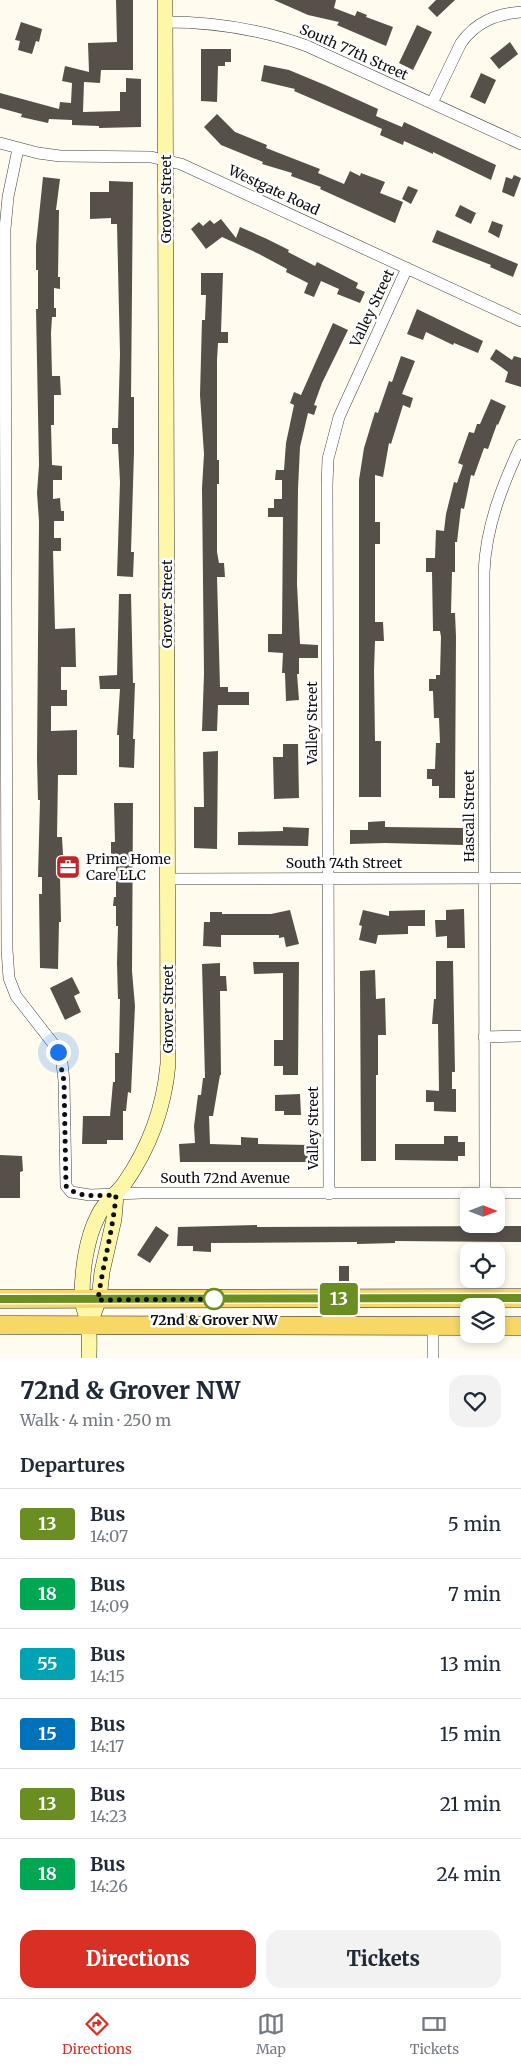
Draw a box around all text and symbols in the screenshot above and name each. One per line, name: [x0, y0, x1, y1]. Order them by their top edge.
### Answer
street label: South 77th Street: [297, 20, 412, 84]
street label: Grover Street: [157, 154, 175, 243]
street label: Westgate Road: [225, 161, 323, 219]
street label: Valley Street: [346, 266, 398, 351]
street label: Grover Street: [158, 559, 176, 648]
street label: Valley Street: [303, 681, 321, 766]
street label: Hascall Street: [460, 769, 478, 862]
place label: Prime Home Care LLC: [86, 850, 171, 884]
office icon: Prime Home Care LLC: [55, 854, 81, 880]
street label: South 74th Street: [286, 854, 403, 872]
street label: Grover Street: [159, 964, 177, 1053]
your location: [46, 1040, 71, 1065]
street label: Valley Street: [304, 1086, 322, 1171]
street label: South 72nd Avenue: [160, 1169, 290, 1187]
north arrow: [460, 1188, 505, 1232]
map controls: [460, 1188, 505, 1343]
button: locate: [460, 1243, 505, 1288]
line badge: 13: [316, 1283, 362, 1315]
text: 13: [330, 1287, 348, 1310]
marker: 72nd & Grover NW: [203, 1288, 225, 1310]
button: layers: [460, 1298, 505, 1343]
place label: 72nd & Grover NW: [150, 1311, 279, 1329]
text: 72nd & Grover NW: [20, 1375, 240, 1406]
button: heart: [449, 1375, 501, 1427]
text: Walk · 4 min · 250 m: [20, 1410, 171, 1430]
text: Departures: [20, 1453, 125, 1477]
text: Bus: [90, 1502, 125, 1526]
text: 13: [38, 1512, 57, 1535]
text: 5 min: [448, 1512, 501, 1536]
text: 14:07: [90, 1526, 128, 1546]
text: Bus: [90, 1572, 125, 1596]
text: 18: [38, 1582, 57, 1605]
text: 7 min: [448, 1582, 501, 1606]
text: 14:09: [90, 1596, 129, 1616]
text: Bus: [90, 1642, 125, 1666]
text: 55: [37, 1652, 58, 1675]
text: 13 min: [440, 1652, 501, 1676]
text: 14:15: [90, 1666, 125, 1686]
text: Bus: [90, 1712, 125, 1736]
text: 15: [38, 1722, 57, 1745]
text: 15 min: [440, 1722, 501, 1746]
text: 14:17: [90, 1736, 124, 1756]
text: Bus: [90, 1782, 125, 1806]
text: 13: [38, 1792, 57, 1815]
text: 21 min: [440, 1792, 501, 1816]
text: 14:23: [90, 1806, 127, 1826]
text: Bus: [90, 1852, 125, 1876]
text: 18: [38, 1862, 57, 1885]
text: 24 min: [436, 1862, 501, 1886]
text: 14:26: [90, 1876, 128, 1896]
button: Directions: [20, 1930, 256, 1988]
button: Tickets: [266, 1930, 501, 1988]
tab: Directions: [62, 2010, 132, 2058]
tab: Map: [256, 2010, 286, 2058]
tab: Tickets: [410, 2010, 459, 2058]

